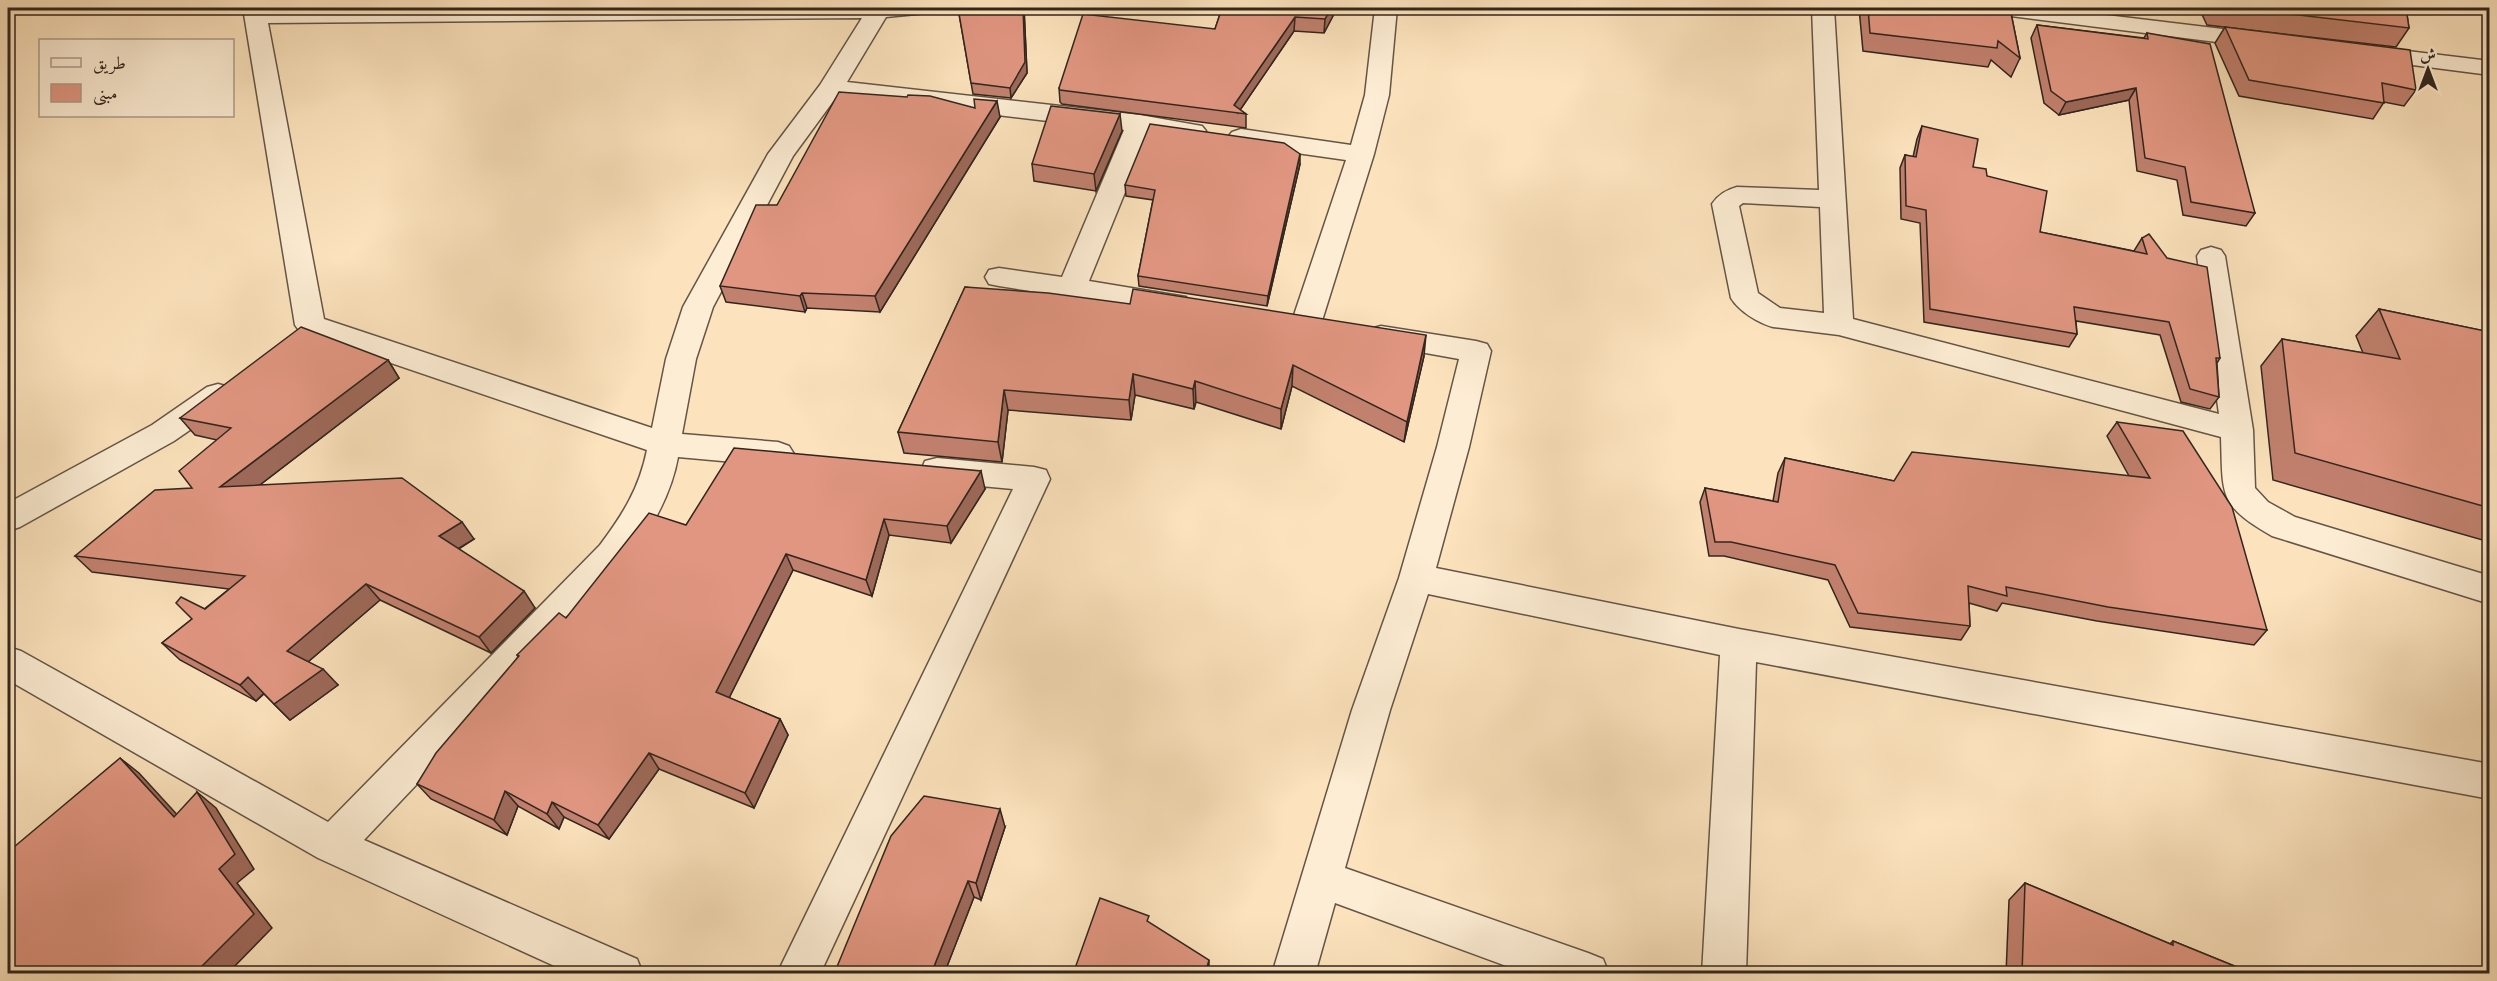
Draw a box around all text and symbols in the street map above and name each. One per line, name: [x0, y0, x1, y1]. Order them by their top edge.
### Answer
legend: [39, 39, 234, 117]
north arrow: [2398, 39, 2458, 99]
text: ش: [2420, 45, 2436, 68]
text: طريق: [93, 52, 126, 78]
text: مبنى: [93, 82, 118, 108]

